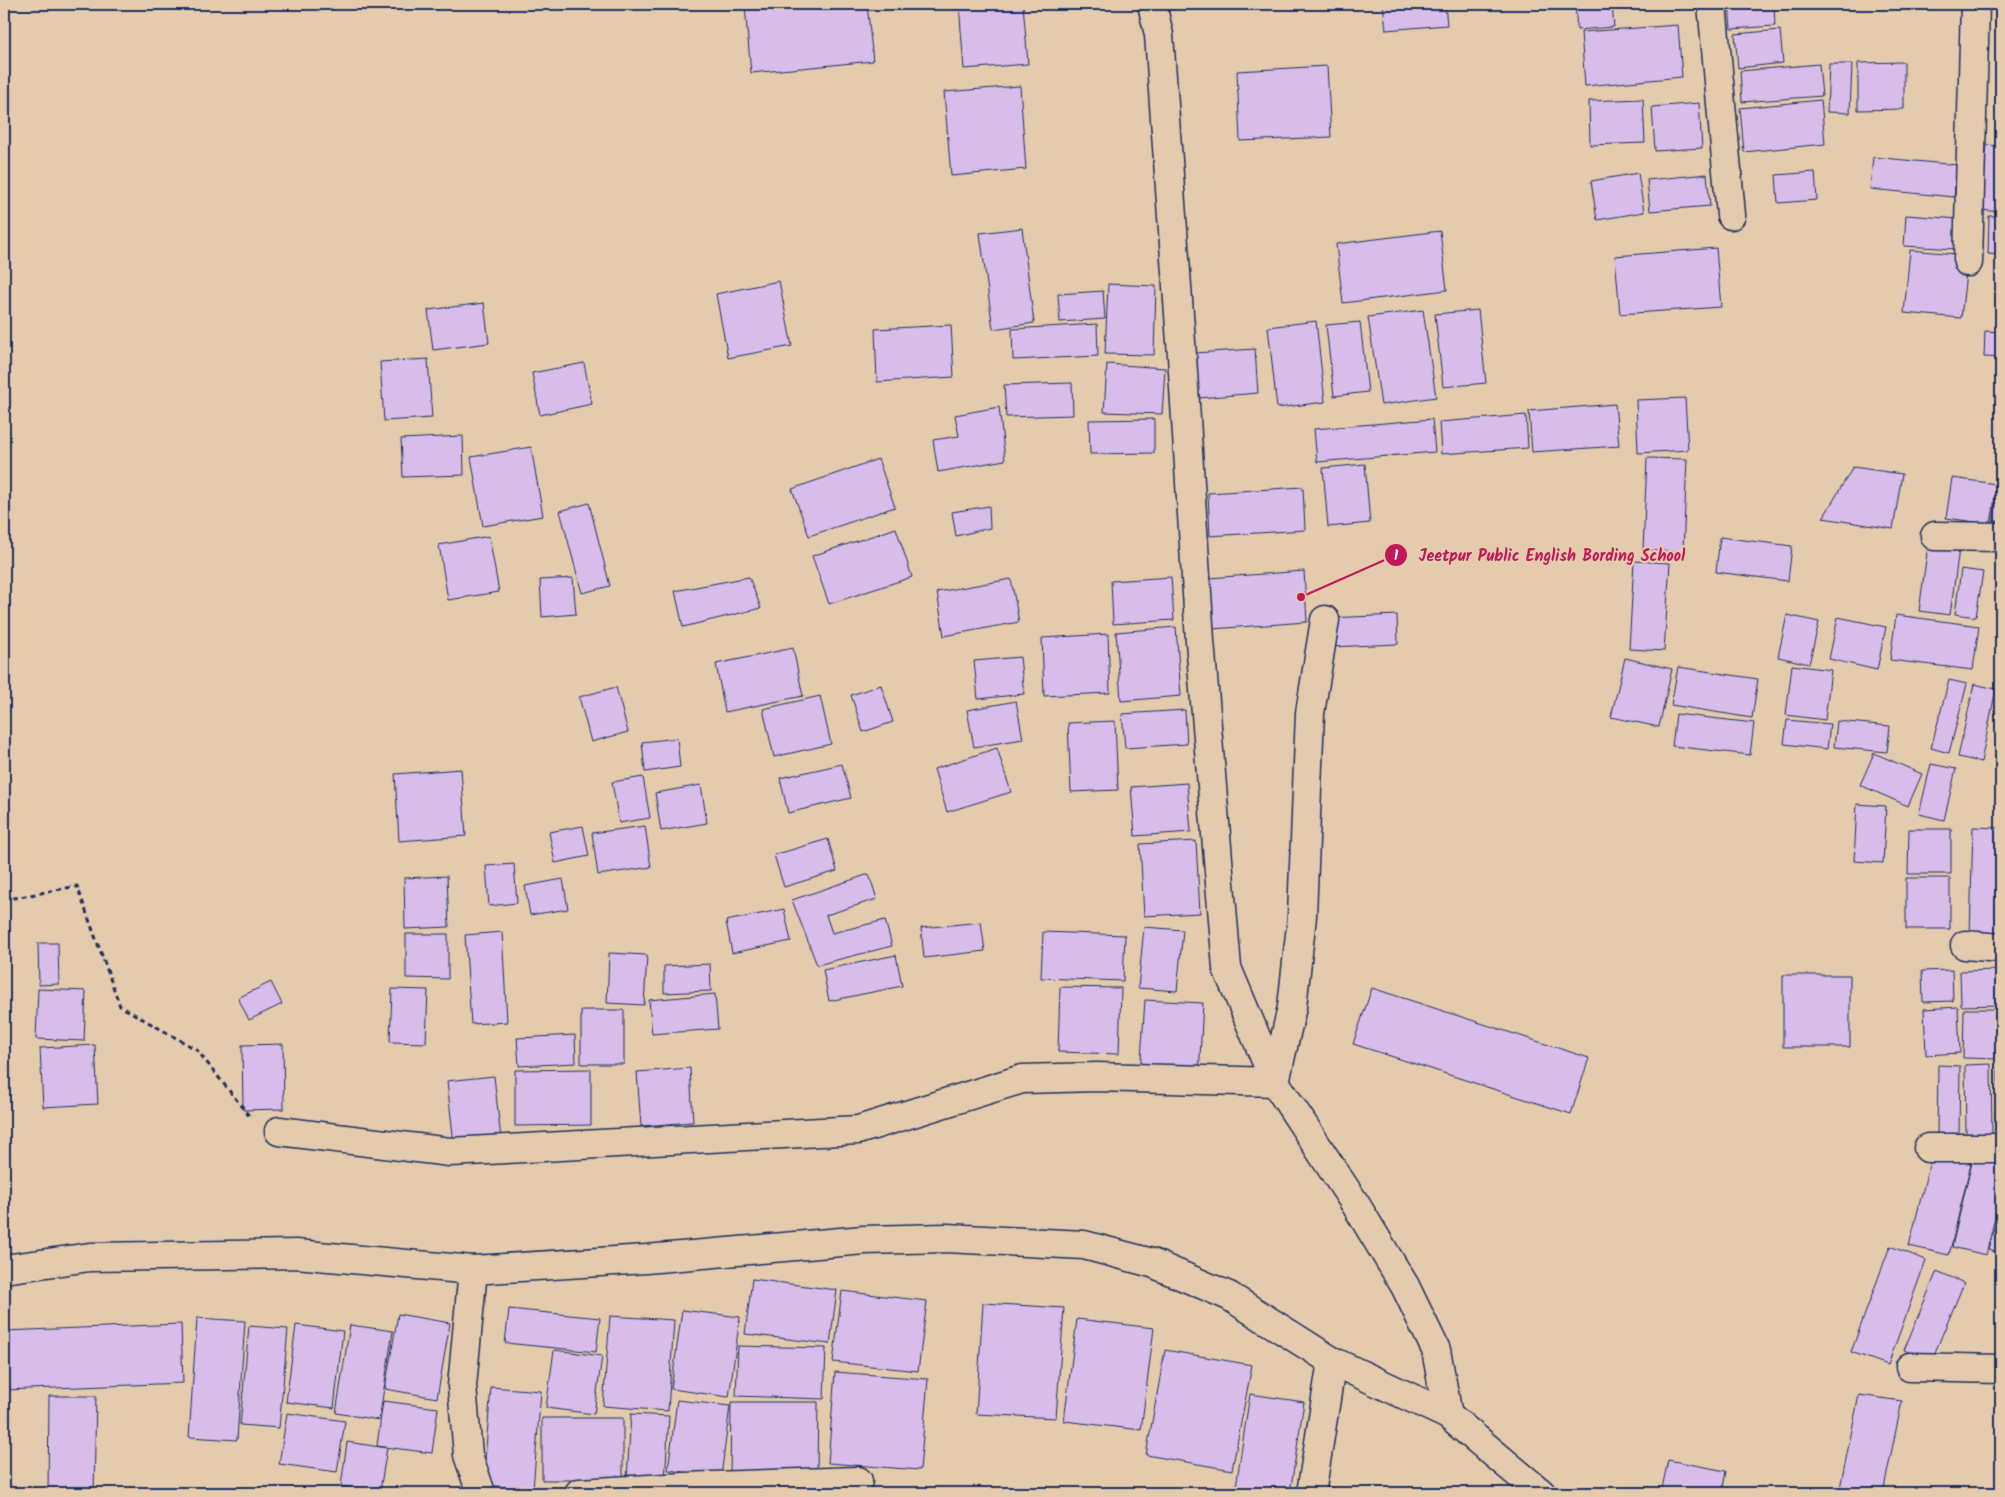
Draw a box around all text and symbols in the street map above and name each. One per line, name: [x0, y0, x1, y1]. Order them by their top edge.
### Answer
callout: Jeetpur Public English Bording School: [1384, 540, 1695, 571]
text: 1: [1394, 544, 1399, 568]
text: Jeetpur Public English Bording School: [1419, 544, 1686, 569]

